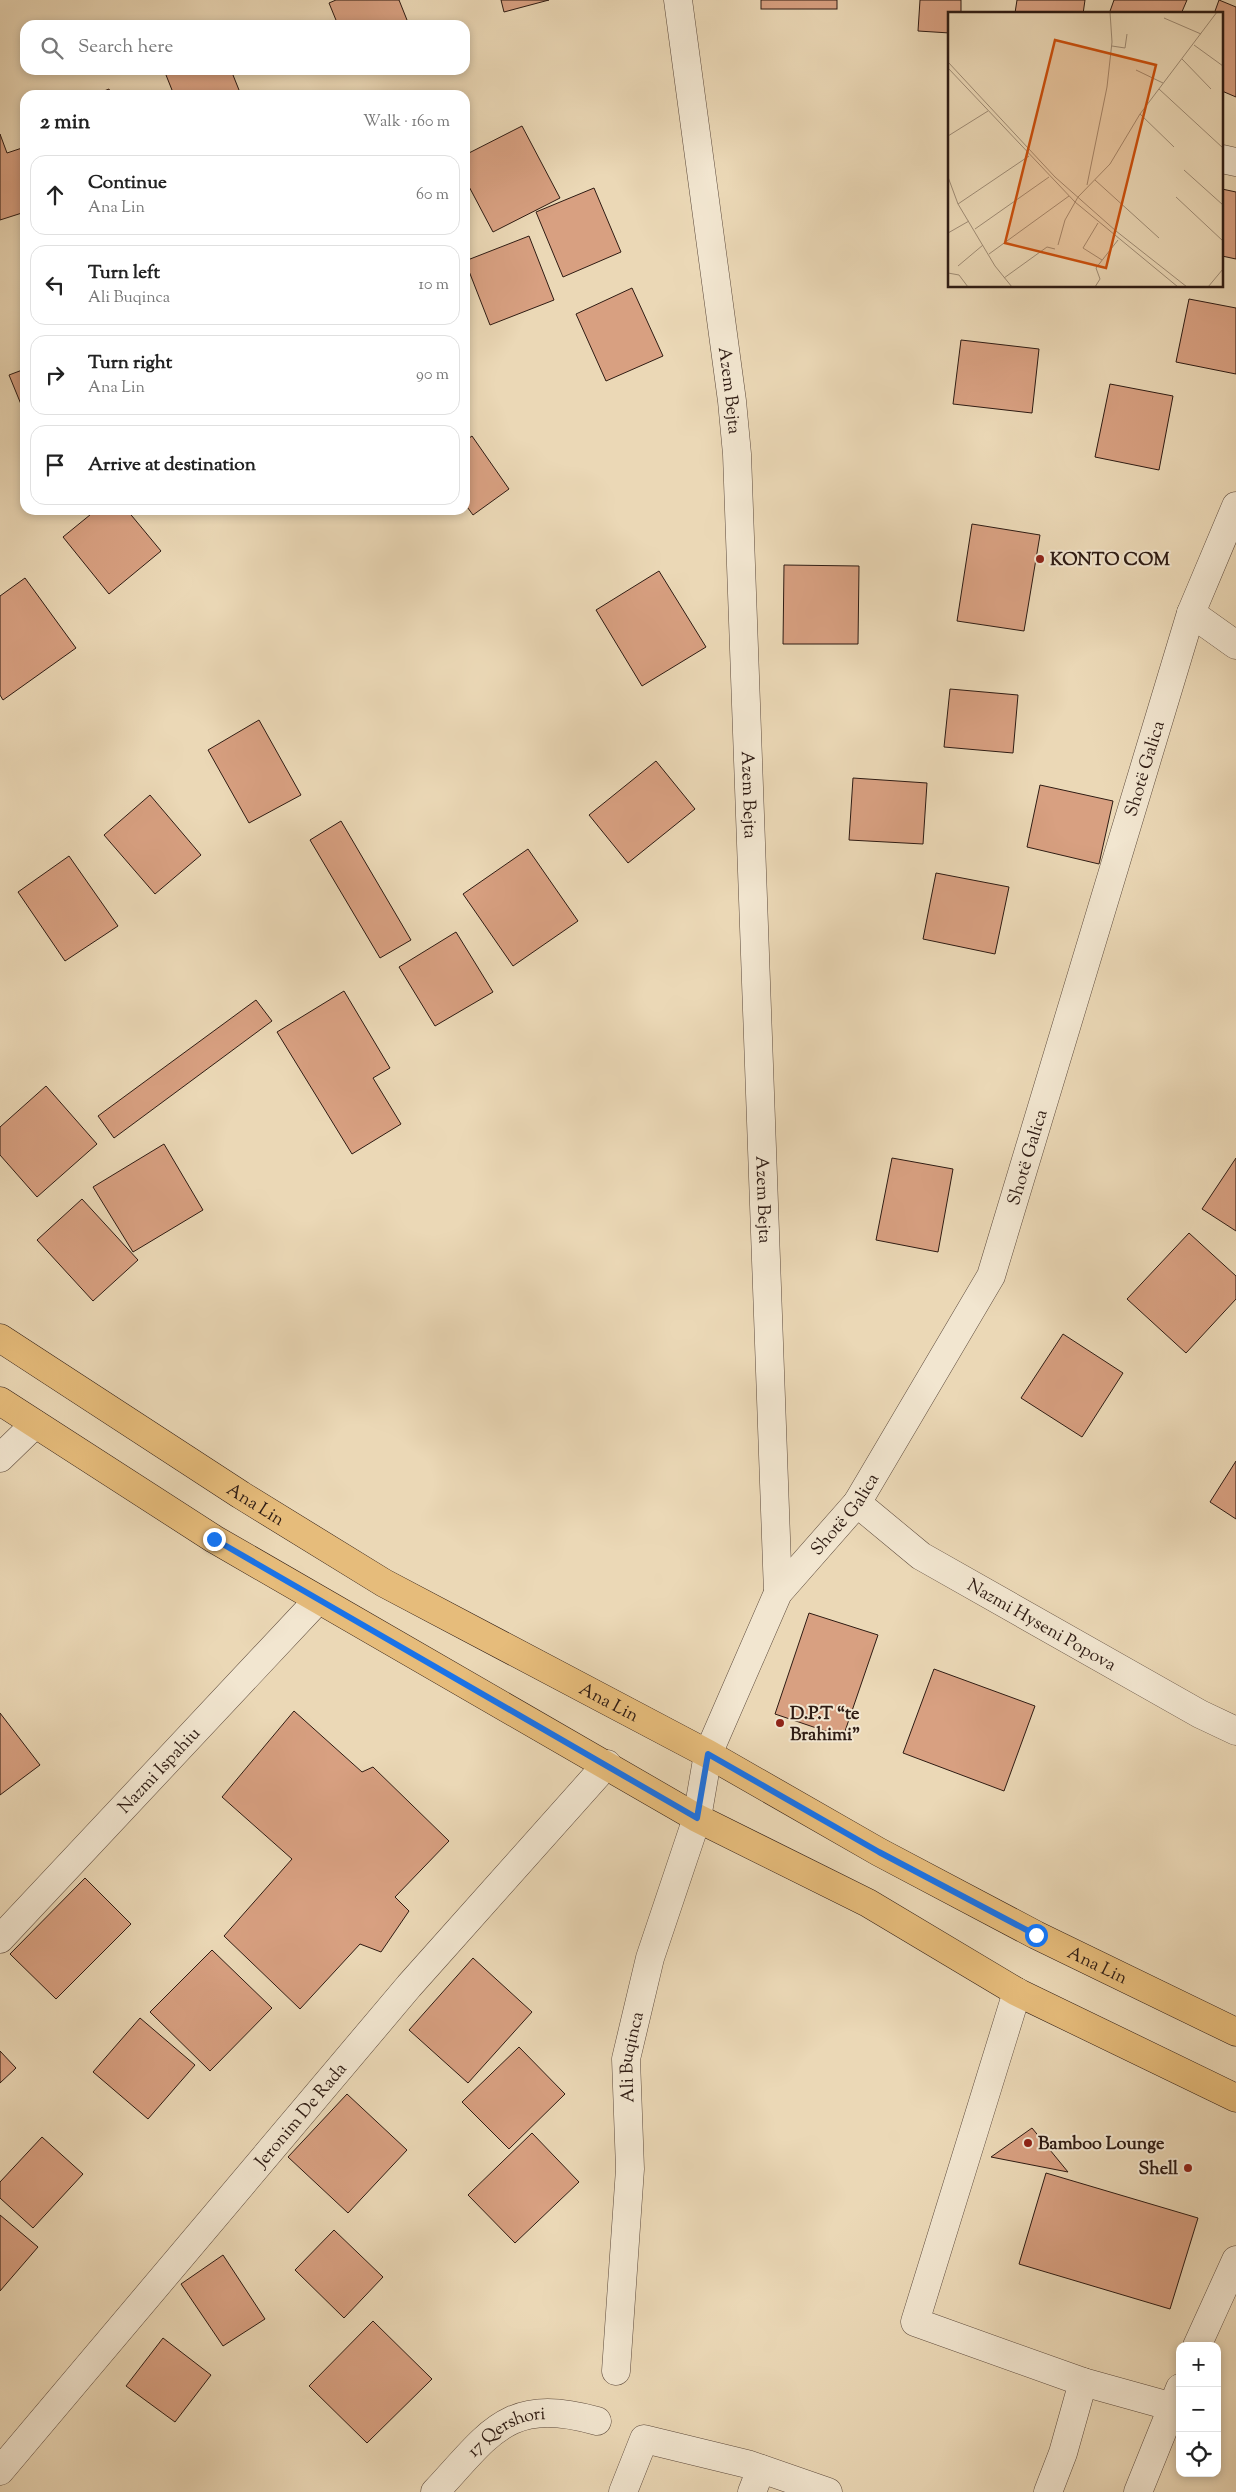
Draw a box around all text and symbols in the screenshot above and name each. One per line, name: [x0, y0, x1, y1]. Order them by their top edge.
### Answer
inset map: [948, 12, 1224, 288]
search box: [20, 20, 470, 75]
icon: search: [38, 34, 66, 62]
text: Search here: [78, 34, 173, 61]
text: 2 min: [40, 108, 90, 138]
text: Walk · 160 m: [363, 111, 450, 134]
text: Continue: [88, 170, 167, 197]
icon: ahead: [41, 181, 69, 209]
text: 60 m: [416, 184, 449, 207]
text: Ana Lin: [88, 197, 145, 220]
text: Turn left: [88, 260, 160, 287]
icon: left: [41, 271, 69, 299]
text: 10 m: [419, 274, 449, 297]
text: Ali Buqinca: [88, 287, 170, 310]
street label: Azem Bejta: [710, 346, 746, 435]
text: Turn right: [88, 350, 172, 377]
icon: right: [41, 361, 69, 389]
text: 90 m: [416, 364, 449, 387]
text: Ana Lin: [88, 377, 145, 400]
icon: arrive: [41, 451, 69, 479]
text: Arrive at destination: [88, 452, 256, 479]
place label: KONTO COM: [1050, 548, 1170, 574]
marker: KONTO COM: [1034, 553, 1046, 565]
street label: Shotë Galica: [1119, 718, 1173, 820]
street label: Azem Bejta: [733, 751, 762, 839]
street label: Shotë Galica: [1002, 1107, 1055, 1209]
street label: Azem Bejta: [747, 1155, 776, 1244]
street label: Shotë Galica: [805, 1469, 887, 1562]
street label: Ana Lin: [221, 1478, 289, 1534]
route end: [203, 1528, 226, 1551]
street label: Nazmi Hyseni Popova: [962, 1574, 1120, 1679]
street label: Ana Lin: [574, 1677, 643, 1730]
place label: D.P.T “te Brahimi”: [790, 1702, 860, 1749]
marker: D.P.T “te Brahimi”: [774, 1717, 786, 1729]
street label: Nazmi Ispahiu: [113, 1722, 207, 1820]
route start: [1025, 1924, 1048, 1947]
street label: Ana Lin: [1062, 1941, 1132, 1992]
street label: Ali Buqinca: [614, 2009, 652, 2103]
street label: Jeronim De Rada: [249, 2058, 354, 2175]
place label: Bamboo Lounge: [1038, 2132, 1165, 2158]
marker: Bamboo Lounge: [1022, 2137, 1034, 2149]
place label: Shell: [1139, 2157, 1179, 2183]
marker: Shell: [1182, 2162, 1194, 2174]
map controls: [1176, 2342, 1221, 2477]
button: +: [1176, 2342, 1221, 2387]
button: −: [1176, 2387, 1221, 2432]
street label: 17 Qershori: [462, 2402, 546, 2464]
button: locate: [1176, 2432, 1221, 2477]

